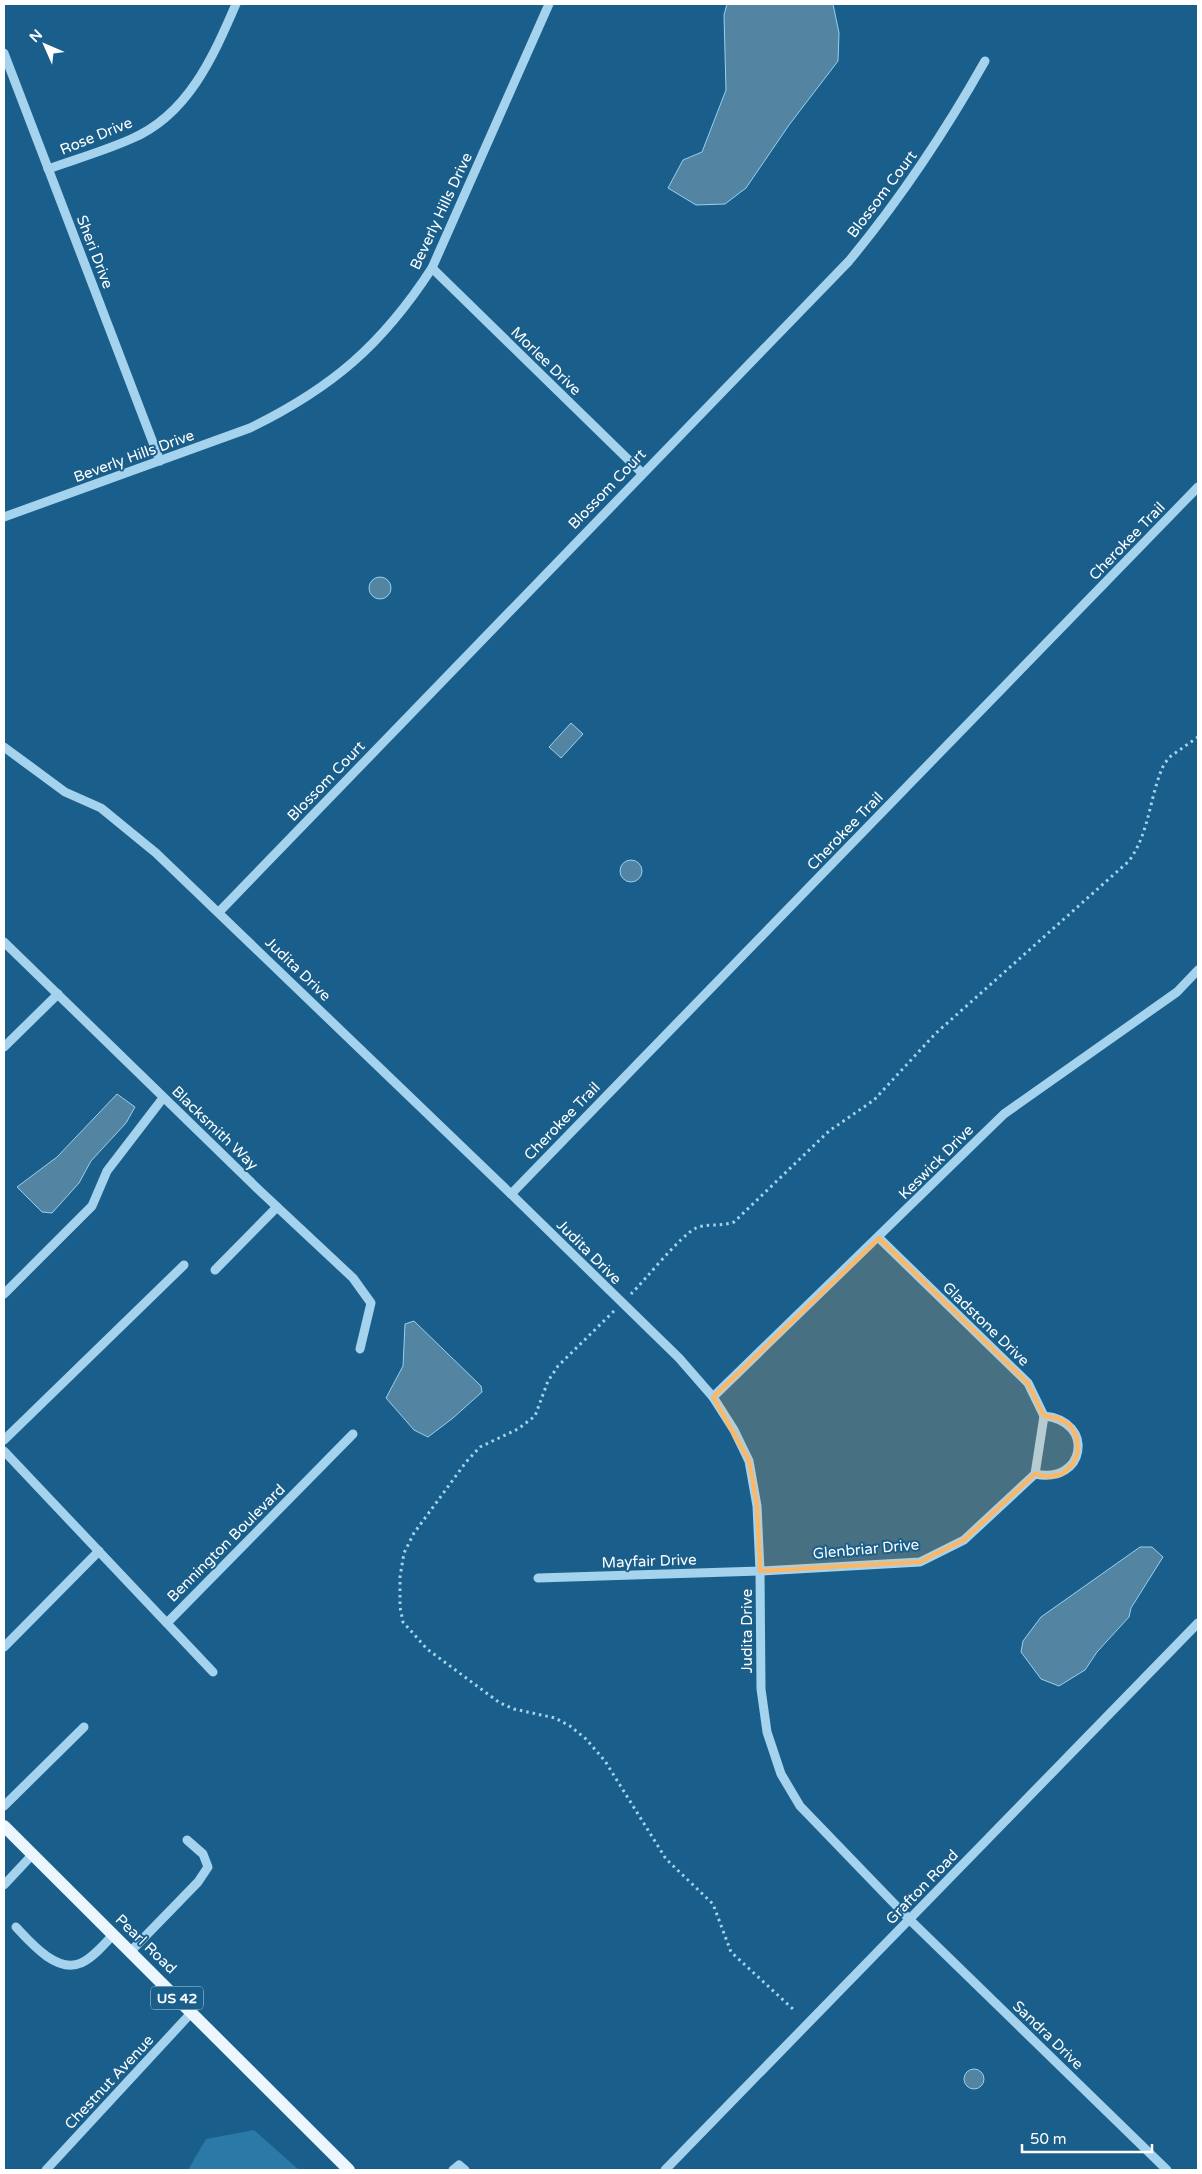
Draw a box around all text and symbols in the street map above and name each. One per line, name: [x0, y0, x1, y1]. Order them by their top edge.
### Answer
north arrow: [20, 20, 70, 70]
text: N: [26, 26, 46, 46]
street label: Rose Drive: [57, 113, 135, 159]
street label: Blossom Court: [843, 147, 921, 241]
street label: Beverly Hills Drive: [406, 150, 476, 272]
street label: Sheri Drive: [73, 213, 117, 291]
street label: Morlee Drive: [507, 323, 585, 399]
street label: Beverly Hills Drive: [71, 426, 197, 486]
street label: Blossom Court: [564, 445, 650, 533]
street label: Cherokee Trail: [1085, 498, 1169, 584]
street label: Blossom Court: [283, 737, 369, 825]
street label: Cherokee Trail: [803, 788, 887, 874]
street label: Judita Drive: [261, 933, 335, 1005]
street label: Cherokee Trail: [520, 1078, 604, 1164]
street label: Blacksmith Way: [168, 1082, 262, 1174]
street label: Keswick Drive: [895, 1121, 977, 1203]
street label: Judita Drive: [553, 1216, 625, 1288]
street label: Gladstone Drive: [939, 1278, 1033, 1370]
street label: Bennington Boulevard: [163, 1480, 289, 1606]
street label: Glenbriar Drive: [812, 1535, 920, 1563]
street label: Mayfair Drive: [601, 1550, 697, 1572]
street label: Judita Drive: [738, 1589, 756, 1673]
street label: Grafton Road: [882, 1846, 962, 1928]
street label: Pearl Road: [112, 1910, 180, 1978]
road number: US 42: [151, 1986, 203, 2010]
street label: Sandra Drive: [1009, 1997, 1087, 2073]
street label: Chestnut Avenue: [61, 2031, 157, 2133]
scale bar: [1022, 2122, 1152, 2154]
text: 50 m: [1030, 2130, 1067, 2148]

